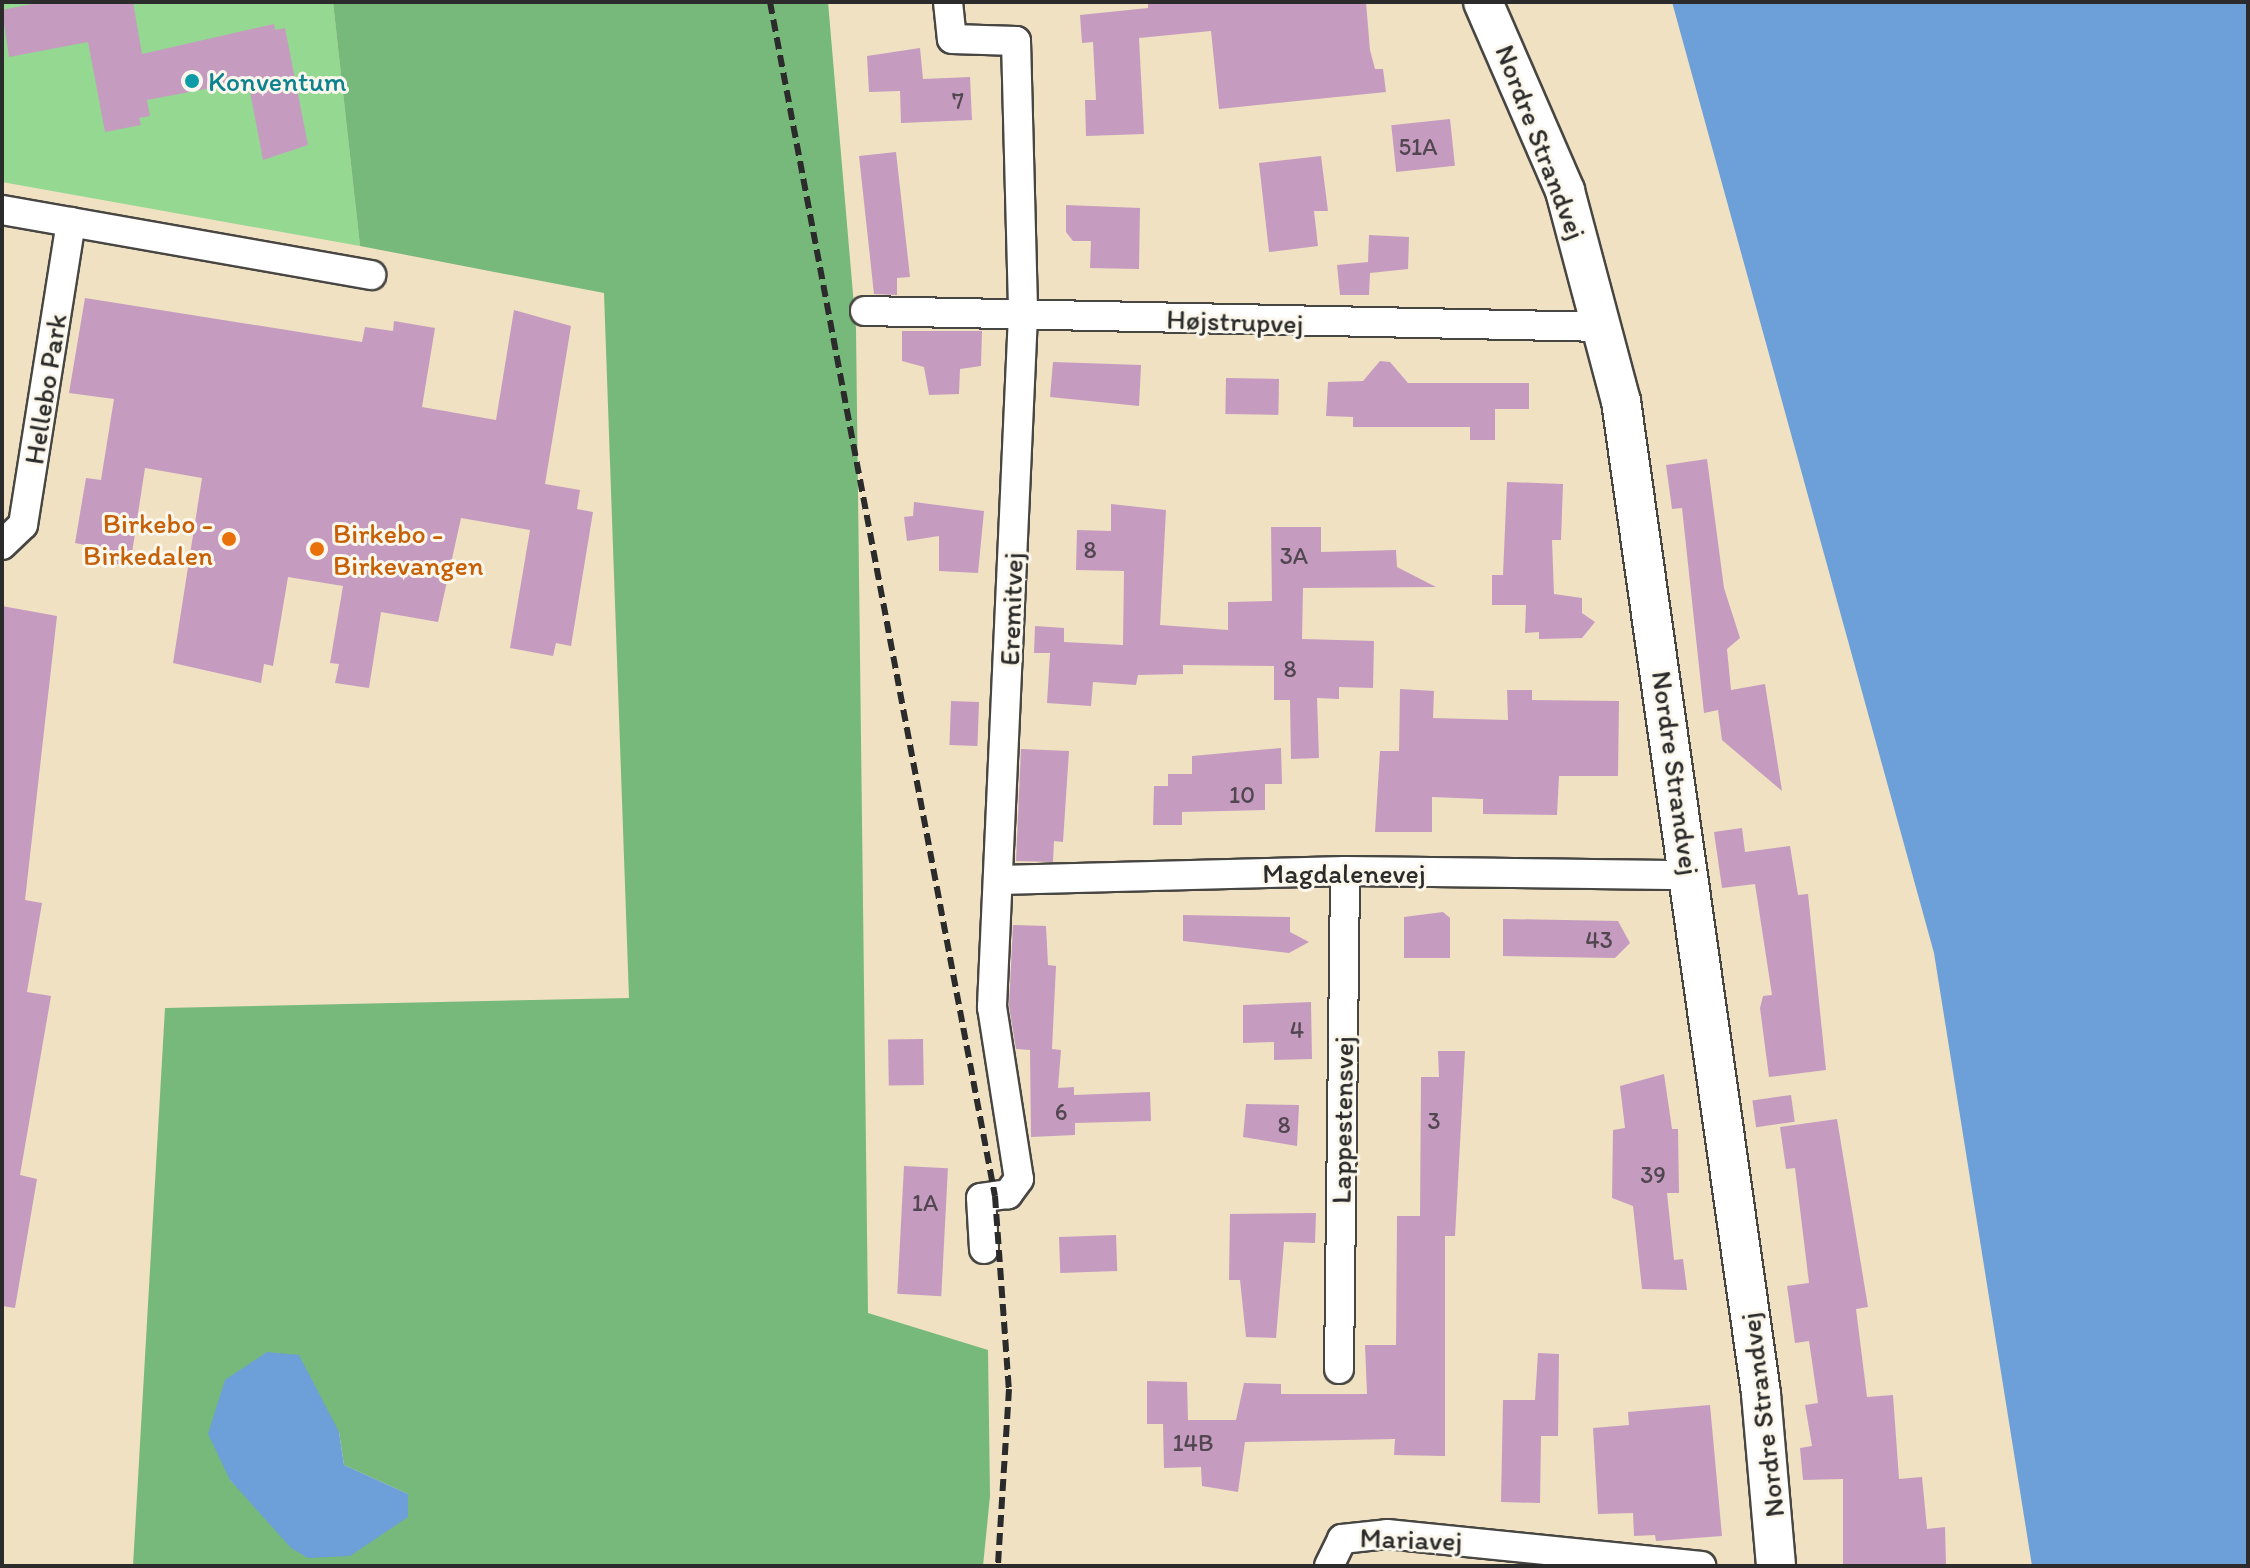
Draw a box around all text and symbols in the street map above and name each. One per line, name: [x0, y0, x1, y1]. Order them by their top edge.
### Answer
street label: Nordre Strandvej: [1488, 40, 1594, 244]
place label: Konventum: [208, 64, 347, 98]
marker: Konventum: [183, 72, 201, 90]
house number: 7: [952, 87, 964, 115]
house number: 51A: [1398, 133, 1438, 161]
street label: Højstrupvej: [1166, 302, 1304, 340]
street label: Hellebo Park: [17, 311, 73, 467]
place label: Birkebo - Birkedalen: [83, 506, 213, 572]
place label: Birkebo - Birkevangen: [333, 516, 484, 582]
marker: Birkebo - Birkedalen: [220, 530, 238, 548]
house number: 8: [1083, 536, 1097, 564]
marker: Birkebo - Birkevangen: [308, 540, 326, 558]
house number: 3A: [1280, 542, 1308, 570]
street label: Eremitvej: [992, 552, 1030, 666]
house number: 8: [1283, 655, 1297, 683]
street label: Nordre Strandvej: [1645, 669, 1707, 877]
house number: 10: [1229, 781, 1255, 809]
street label: Magdalenevej: [1262, 856, 1426, 890]
house number: 43: [1585, 926, 1613, 954]
house number: 4: [1290, 1016, 1304, 1044]
street label: Lappestensvej: [1324, 1036, 1360, 1204]
house number: 6: [1055, 1098, 1067, 1126]
house number: 3: [1427, 1107, 1441, 1135]
house number: 8: [1277, 1111, 1291, 1139]
house number: 39: [1640, 1161, 1666, 1189]
house number: 1A: [912, 1189, 938, 1217]
street label: Nordre Strandvej: [1733, 1311, 1791, 1519]
house number: 14B: [1172, 1429, 1214, 1457]
street label: Mariavej: [1359, 1520, 1463, 1558]

